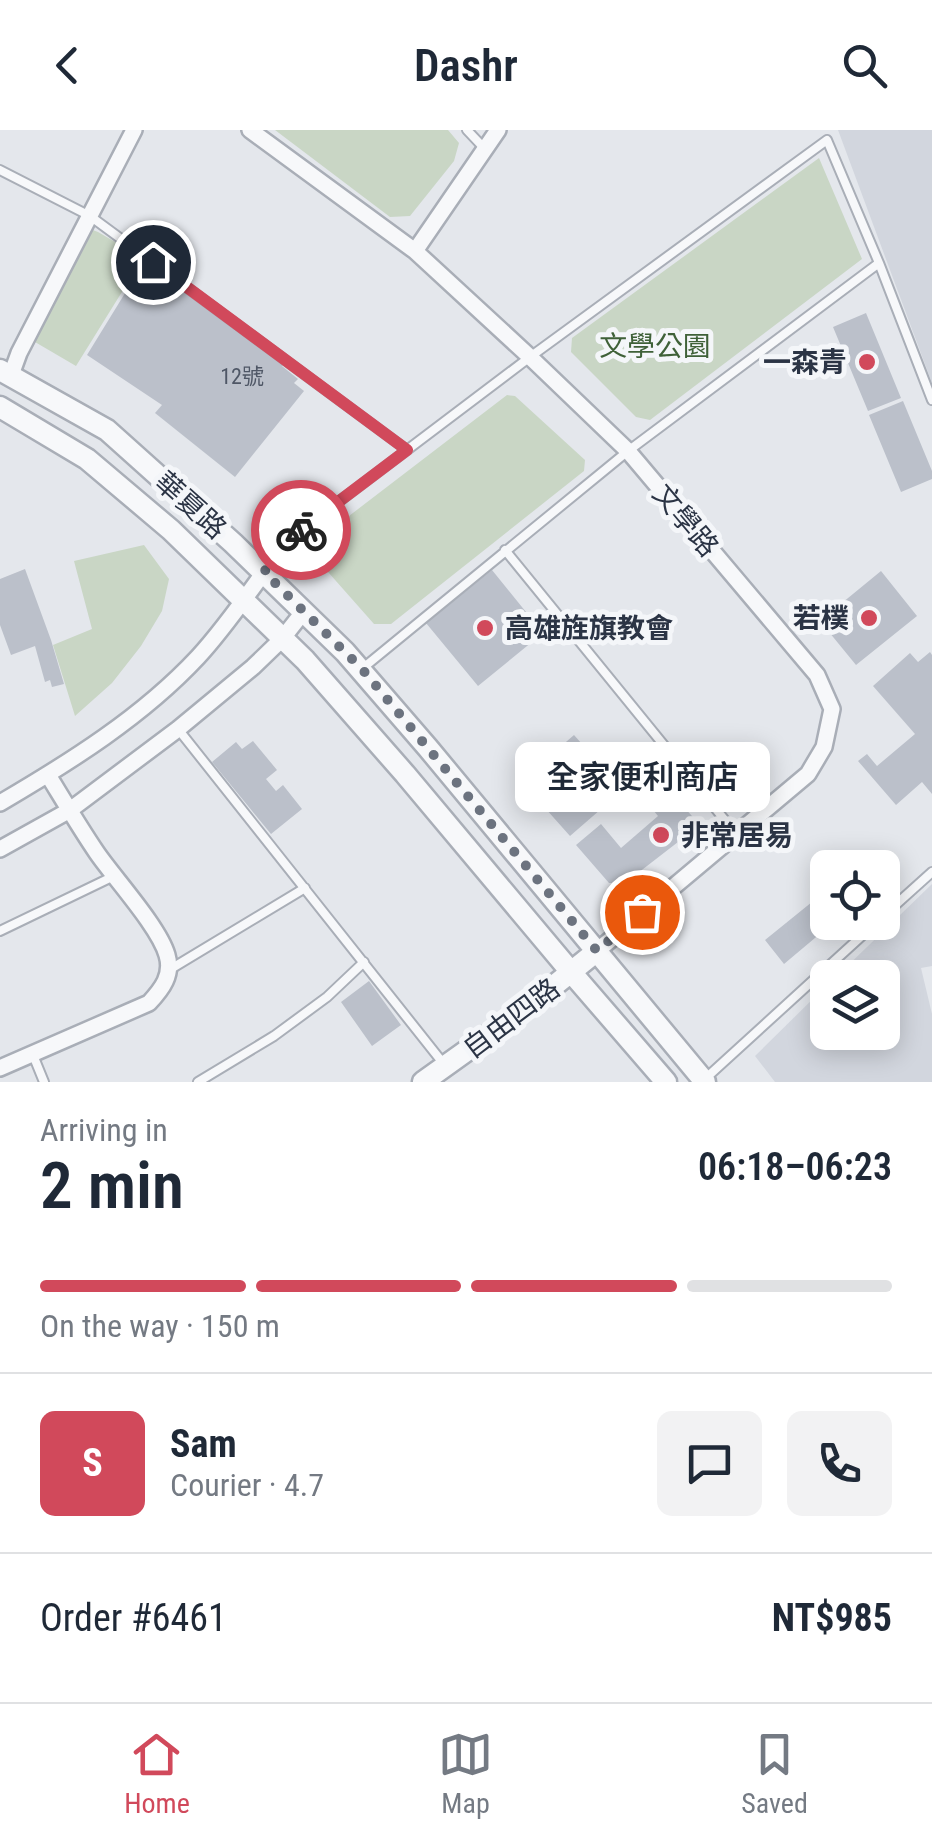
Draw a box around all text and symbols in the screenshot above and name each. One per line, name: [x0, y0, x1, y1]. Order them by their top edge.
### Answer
icon: back: [40, 38, 95, 93]
icon: search: [837, 38, 892, 93]
text: Dashr: [414, 39, 518, 92]
pin: [111, 220, 196, 305]
icon: home: [126, 235, 181, 290]
park label: 文學公園: [599, 330, 711, 363]
place label: 一森青: [763, 346, 847, 379]
marker: 一森青: [856, 351, 878, 373]
house number: 12號: [220, 364, 264, 389]
street label: 華夏路: [148, 465, 233, 546]
street label: 文學路: [646, 478, 725, 563]
courier: [251, 480, 351, 580]
icon: bike: [274, 503, 329, 558]
place label: 若樸: [793, 602, 849, 635]
marker: 若樸: [858, 607, 880, 629]
place label: 高雄旌旗教會: [505, 612, 673, 645]
marker: 高雄旌旗教會: [474, 617, 496, 639]
callout: 全家便利商店: [514, 742, 770, 812]
text: 全家便利商店: [546, 758, 739, 796]
place label: 非常居易: [681, 819, 793, 852]
marker: 非常居易: [650, 824, 672, 846]
map controls: [810, 850, 900, 1050]
button: locate: [810, 850, 900, 940]
pin: [600, 870, 685, 955]
icon: bag: [615, 885, 670, 940]
button: layers: [810, 960, 900, 1050]
street label: 自由四路: [457, 972, 566, 1065]
text: Arriving in: [40, 1111, 168, 1149]
text: 06:18–06:23: [698, 1145, 892, 1189]
text: 2 min: [40, 1148, 184, 1224]
text: On the way · 150 m: [40, 1307, 280, 1345]
button: chat: [657, 1411, 762, 1516]
button: phone: [787, 1411, 892, 1516]
text: Sam: [170, 1422, 237, 1466]
text: S: [82, 1441, 103, 1485]
text: Courier · 4.7: [170, 1466, 324, 1504]
text: Order #6461: [40, 1596, 227, 1640]
text: NT$985: [772, 1596, 892, 1640]
tab: Home: [124, 1727, 190, 1820]
tab: Map: [438, 1727, 493, 1820]
tab: Saved: [741, 1727, 808, 1820]

